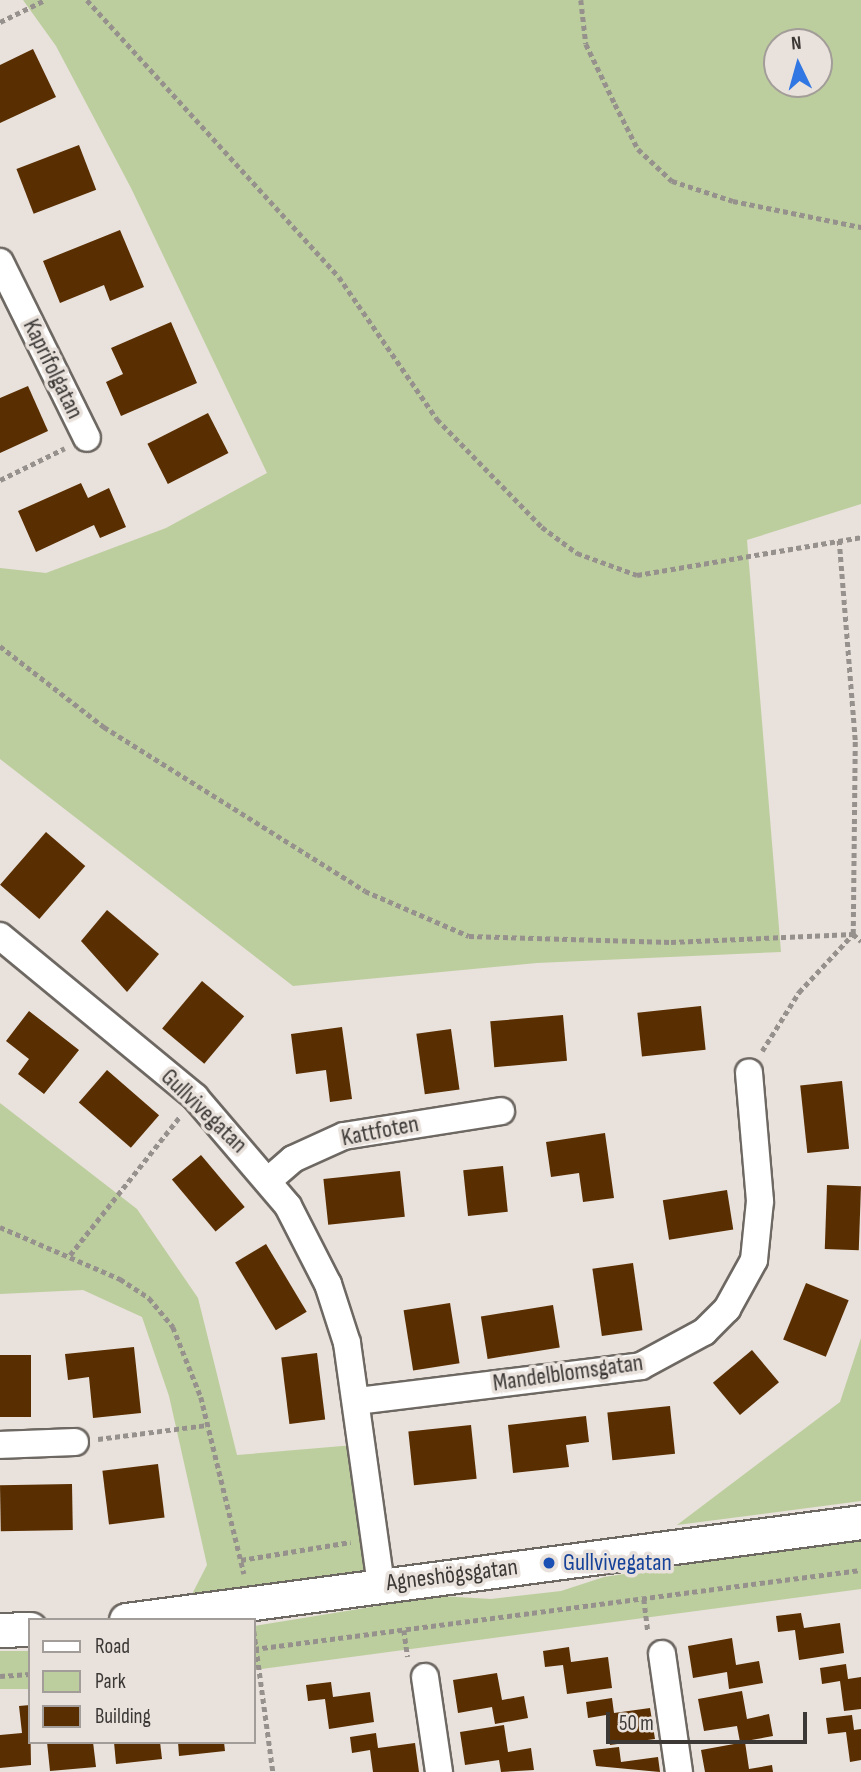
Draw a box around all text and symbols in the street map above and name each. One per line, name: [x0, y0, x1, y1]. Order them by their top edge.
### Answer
north arrow: [763, 28, 833, 98]
text: N: [790, 32, 802, 55]
street label: Kaprifolgatan: [17, 314, 89, 424]
street label: Gullvivegatan: [155, 1063, 253, 1159]
street label: Kattfoten: [339, 1109, 421, 1153]
street label: Mandelblomsgatan: [491, 1348, 645, 1398]
place label: Gullvivegatan: [563, 1549, 672, 1577]
street label: Agneshögsgatan: [385, 1553, 519, 1597]
marker: Gullvivegatan: [541, 1555, 557, 1571]
legend: [28, 1618, 256, 1744]
text: Road: [95, 1634, 130, 1659]
text: Park: [95, 1669, 126, 1694]
scale bar: [609, 1698, 810, 1742]
text: Building: [95, 1704, 151, 1729]
text: 50 m: [619, 1711, 654, 1736]

